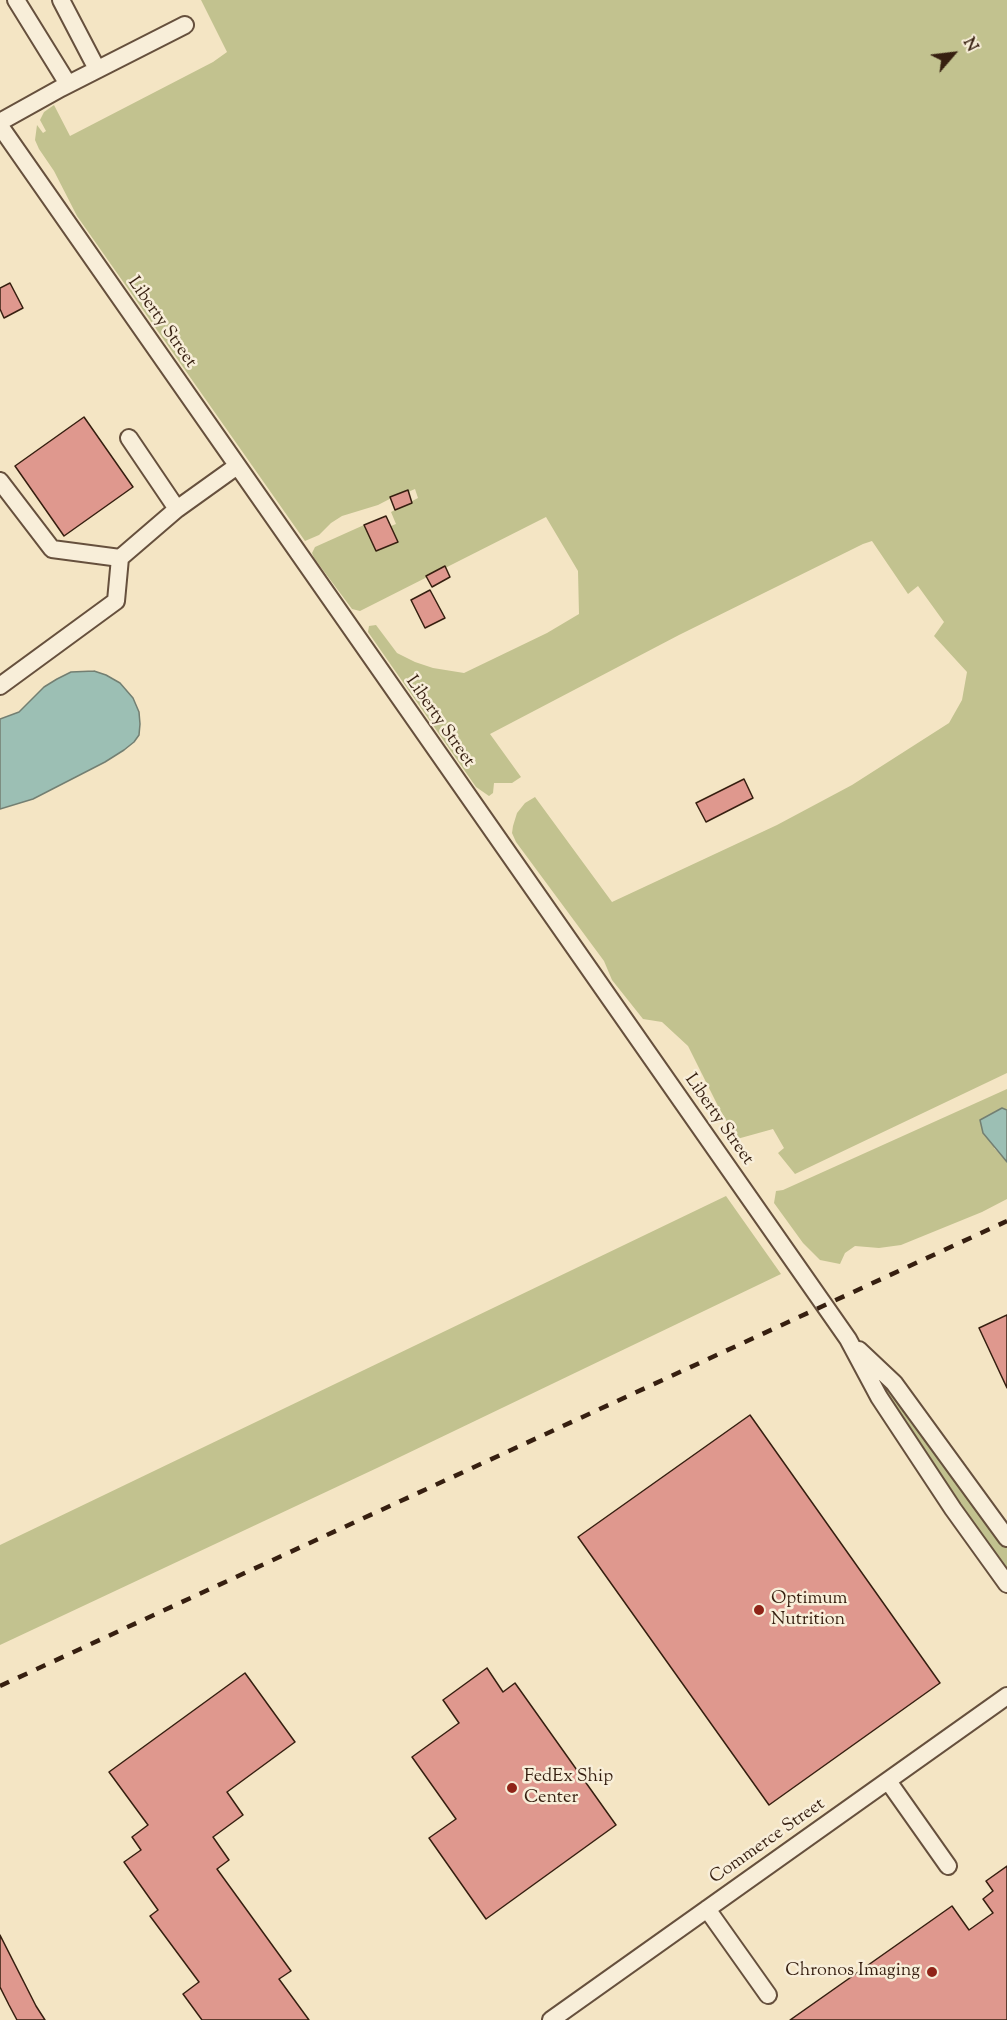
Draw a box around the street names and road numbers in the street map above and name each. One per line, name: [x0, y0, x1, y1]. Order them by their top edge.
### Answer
street label: Liberty Street: [122, 273, 200, 373]
street label: Liberty Street: [400, 672, 478, 772]
street label: Liberty Street: [679, 1070, 757, 1170]
street label: Commerce Street: [706, 1794, 830, 1890]

